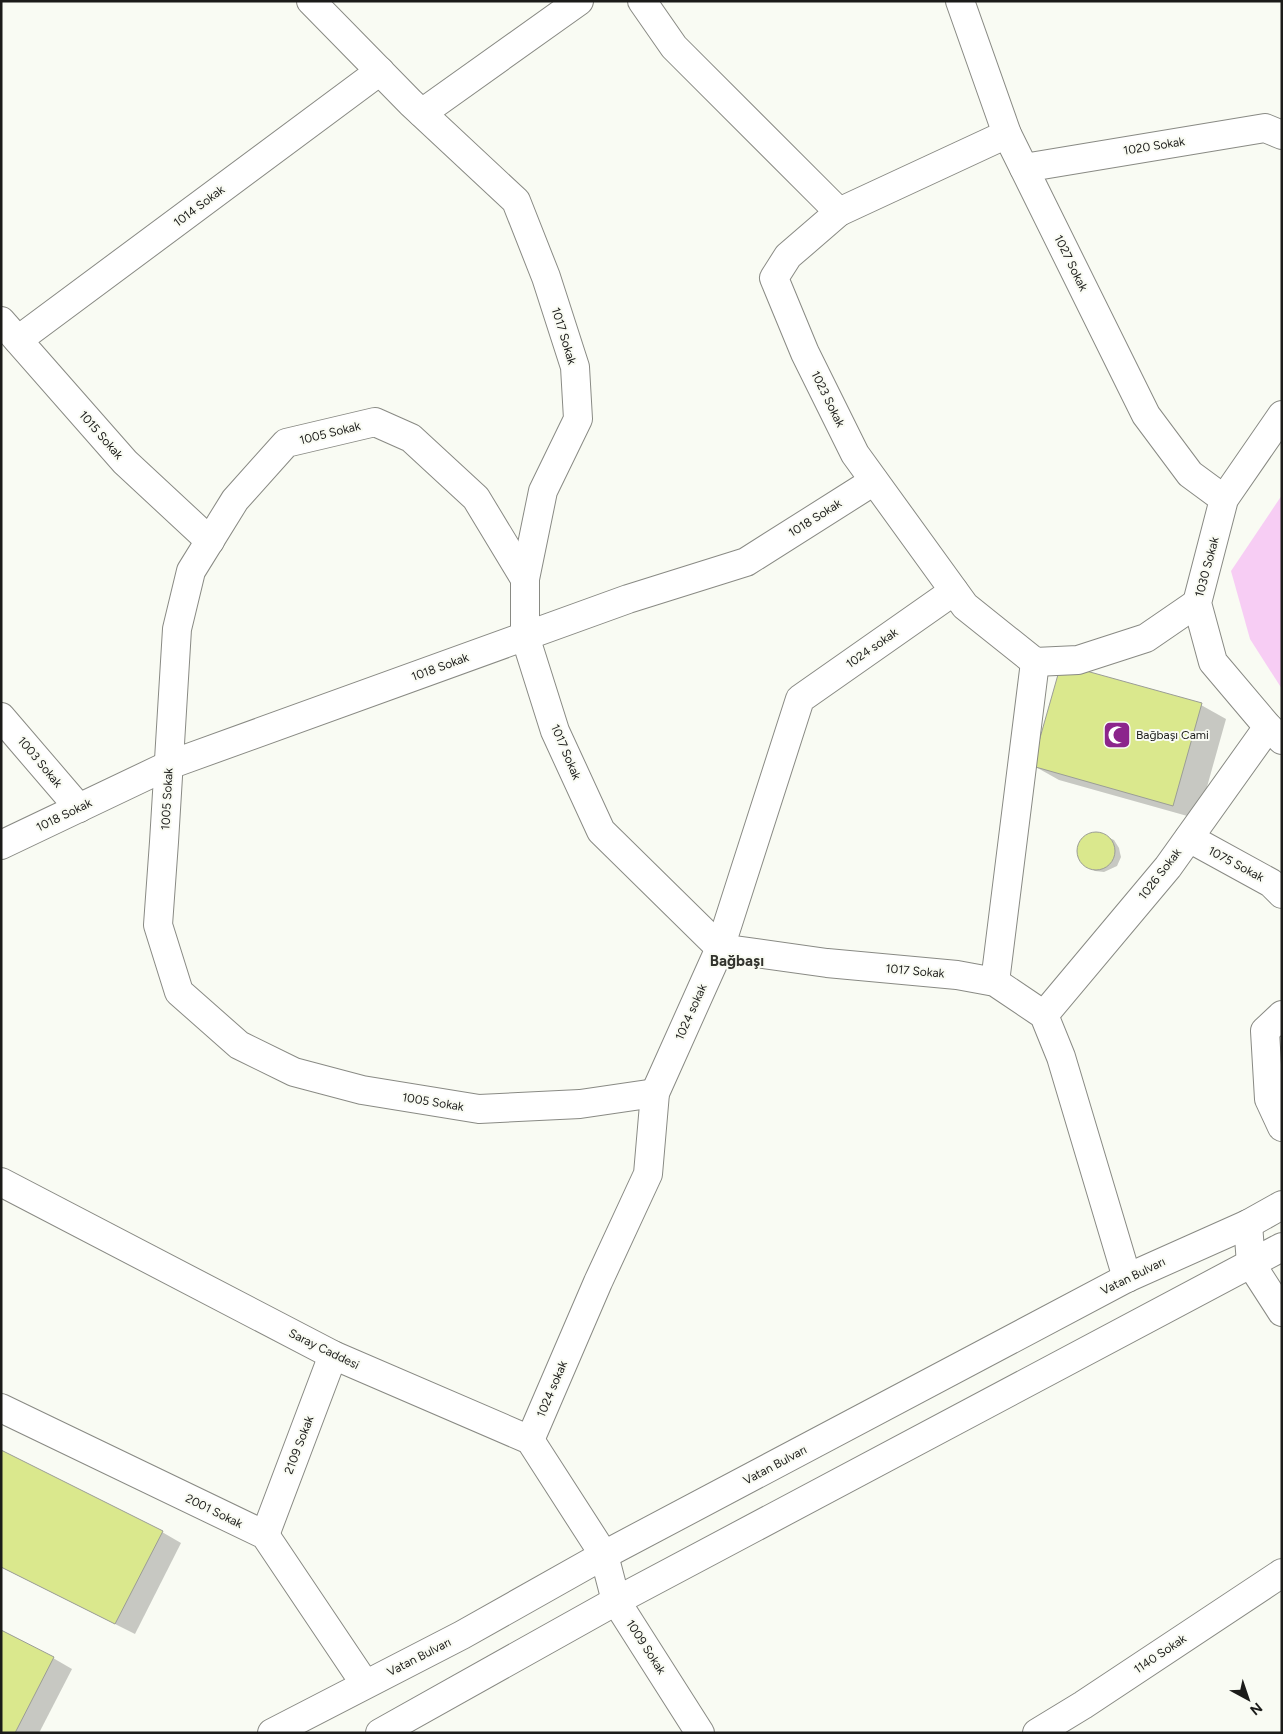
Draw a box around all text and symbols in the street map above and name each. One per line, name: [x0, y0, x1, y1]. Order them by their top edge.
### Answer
street label: 1020 Sokak: [1122, 134, 1186, 158]
street label: 1014 Sokak: [171, 182, 227, 230]
street label: 1027 Sokak: [1051, 233, 1091, 294]
street label: 1017 Sokak: [549, 306, 579, 366]
street label: 1023 Sokak: [808, 369, 848, 430]
street label: 1015 Sokak: [76, 408, 126, 462]
street label: 1005 Sokak: [298, 419, 362, 447]
street label: 1018 Sokak: [786, 496, 844, 540]
street label: 1030 Sokak: [1192, 535, 1222, 599]
street label: 1024 sokak: [843, 625, 901, 671]
street label: 1018 Sokak: [409, 650, 471, 684]
mosque icon: Bağbaşı Cami: [1102, 720, 1132, 750]
street label: 1017 Sokak: [548, 722, 584, 782]
place label: Bağbaşı Cami: [1136, 728, 1209, 742]
street label: 1003 Sokak: [15, 734, 65, 790]
street label: 1005 Sokak: [158, 767, 176, 830]
street label: 1018 Sokak: [34, 796, 94, 834]
street label: 1075 Sokak: [1206, 844, 1266, 885]
street label: 1026 Sokak: [1136, 845, 1184, 902]
district label: Bağbaşı: [710, 952, 764, 970]
street label: 1017 Sokak: [885, 961, 945, 981]
street label: 1024 sokak: [672, 982, 710, 1042]
street label: 1005 Sokak: [401, 1090, 465, 1114]
street label: Vatan Bulvarı: [1098, 1254, 1168, 1298]
street label: Saray Caddesi: [286, 1326, 362, 1372]
street label: 1024 sokak: [534, 1359, 570, 1419]
street label: 2109 Sokak: [282, 1414, 317, 1476]
street label: Vatan Bulvarı: [741, 1442, 809, 1488]
street label: 2001 Sokak: [183, 1491, 245, 1531]
street label: 1009 Sokak: [623, 1617, 669, 1677]
street label: 1140 Sokak: [1131, 1631, 1189, 1677]
street label: Vatan Bulvarı: [385, 1635, 453, 1679]
north arrow: [1223, 1674, 1273, 1724]
text: N: [1246, 1699, 1266, 1719]

